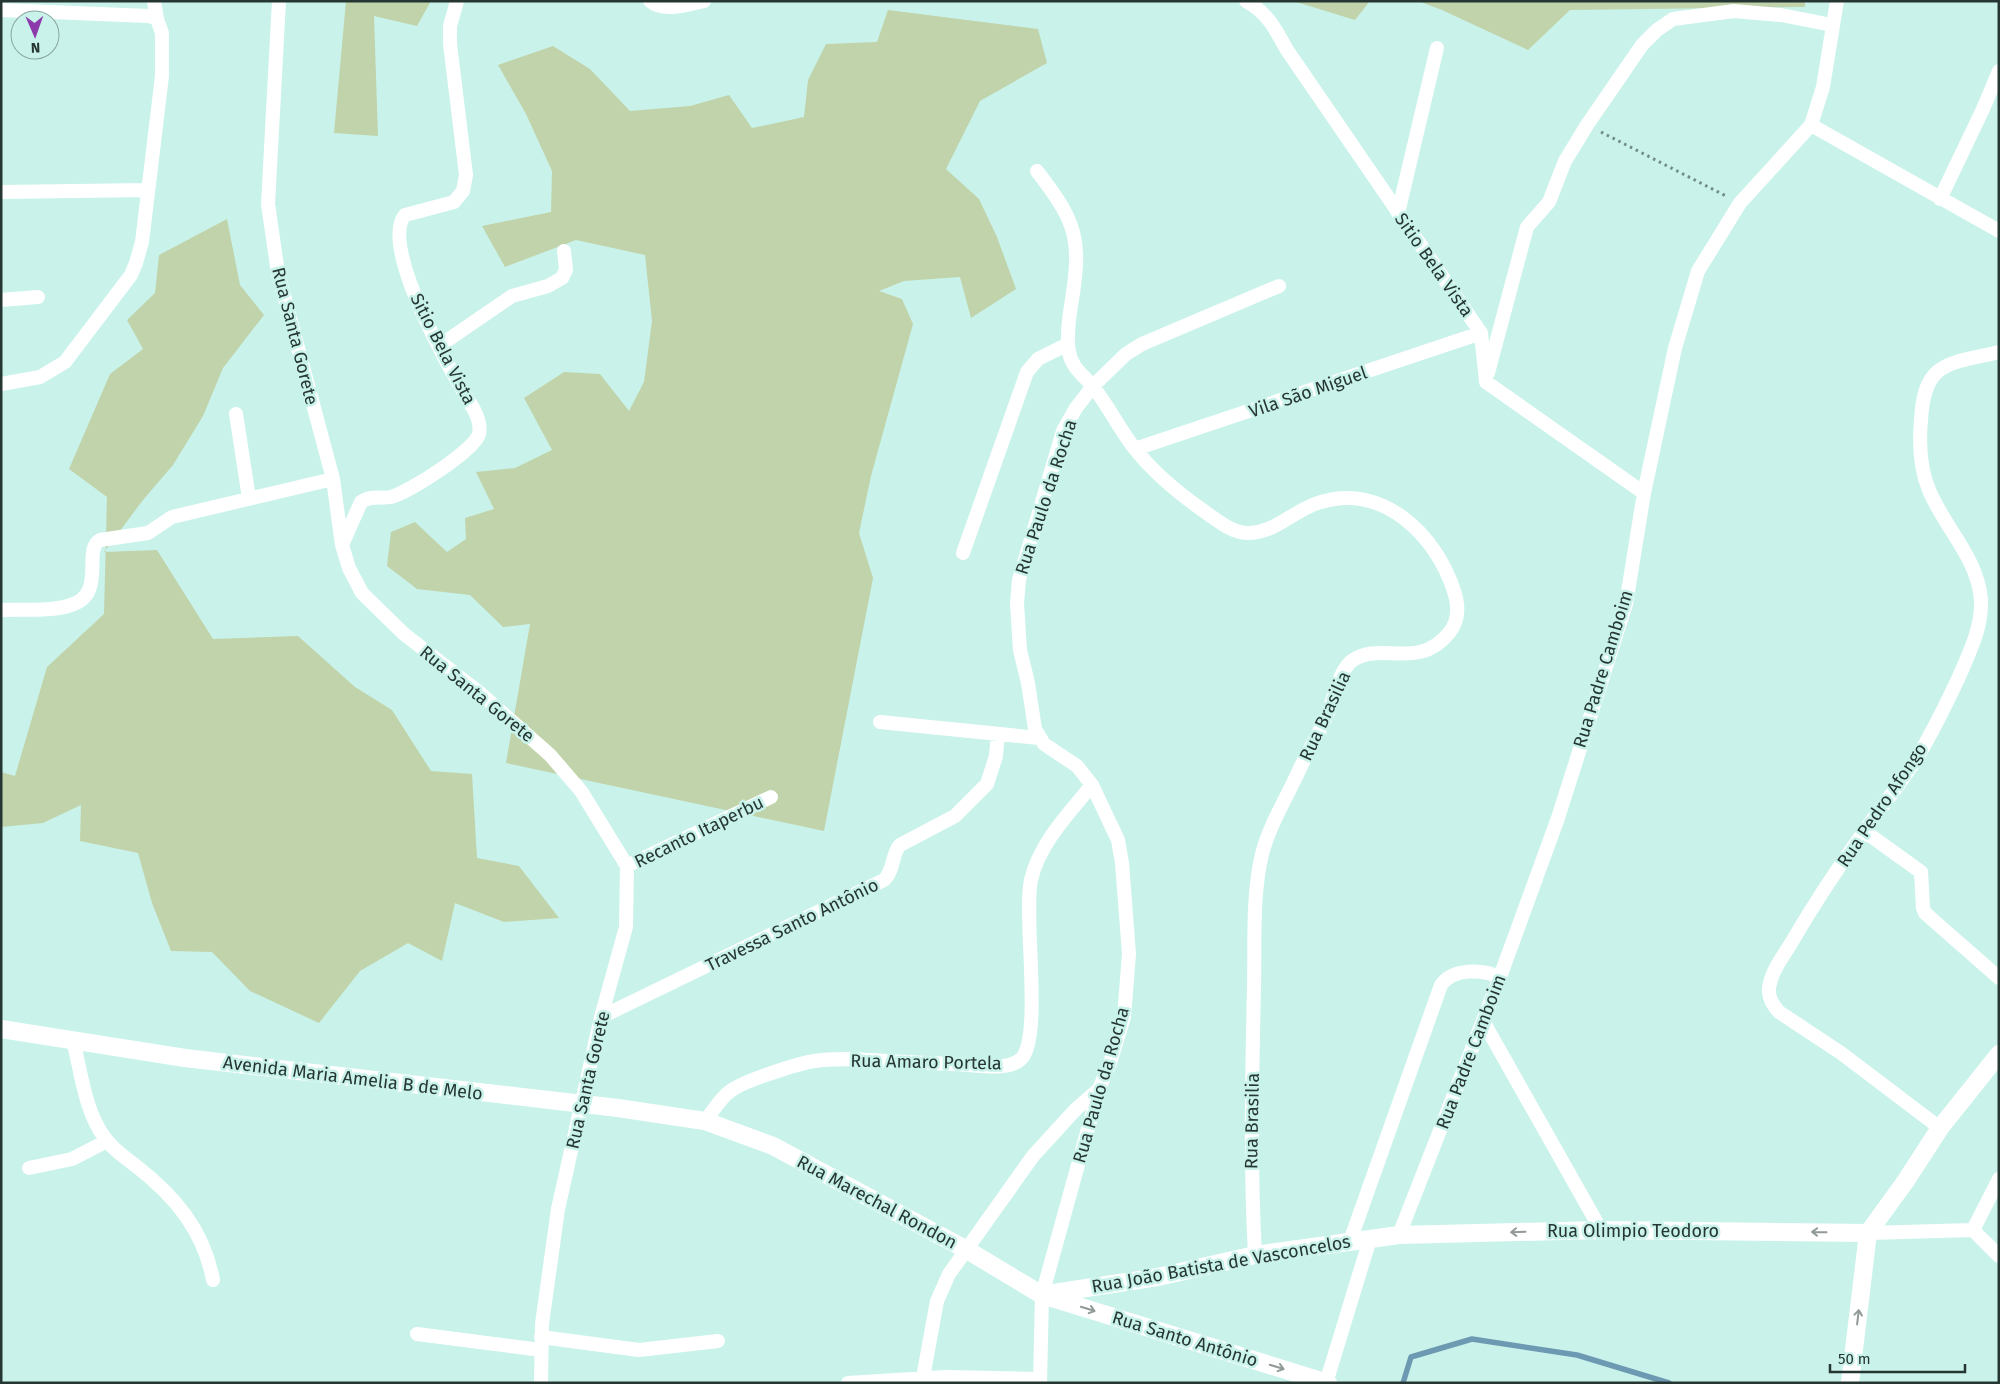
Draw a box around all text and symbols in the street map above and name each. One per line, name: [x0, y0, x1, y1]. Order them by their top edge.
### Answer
north arrow: [10, 10, 60, 60]
text: N: [30, 39, 40, 56]
street label: Sitio Bela Vista: [1390, 209, 1478, 321]
street label: Rua Santa Gorete: [267, 265, 323, 407]
street label: Sitio Bela Vista: [406, 290, 480, 408]
street label: Vila São Miguel: [1246, 361, 1370, 423]
street label: Rua Paulo da Rocha: [1011, 417, 1081, 577]
street label: Rua Padre Camboim: [1569, 587, 1637, 751]
street label: Rua Santa Gorete: [415, 641, 539, 747]
street label: Rua Brasilia: [1295, 668, 1355, 764]
street label: Rua Pedro Afongo: [1832, 739, 1932, 871]
street label: Recanto Itaperbu: [631, 791, 767, 873]
street label: Travessa Santo Antônio: [702, 874, 882, 976]
street label: Rua Padre Camboim: [1431, 972, 1511, 1132]
street label: Rua Paulo da Rocha: [1068, 1004, 1134, 1166]
street label: Rua Santa Gorete: [561, 1009, 615, 1151]
street label: Rua Amaro Portela: [850, 1050, 1002, 1074]
street label: Avenida Maria Amelia B de Melo: [222, 1051, 484, 1105]
street label: Rua Brasilia: [1240, 1073, 1264, 1169]
street label: Rua Marechal Rondon: [793, 1150, 961, 1254]
street label: Rua Olimpio Teodoro: [1547, 1220, 1719, 1242]
one-way arrow: [1510, 1227, 1526, 1237]
one-way arrow: [1811, 1228, 1827, 1237]
street label: Rua João Batista de Vasconcelos: [1090, 1230, 1352, 1298]
one-way arrow: [1080, 1305, 1096, 1315]
street label: Rua Santo Antônio: [1109, 1306, 1261, 1372]
one-way arrow: [1853, 1309, 1863, 1325]
scale bar: [1830, 1342, 1965, 1374]
text: 50 m: [1838, 1350, 1871, 1368]
one-way arrow: [1269, 1363, 1285, 1373]

